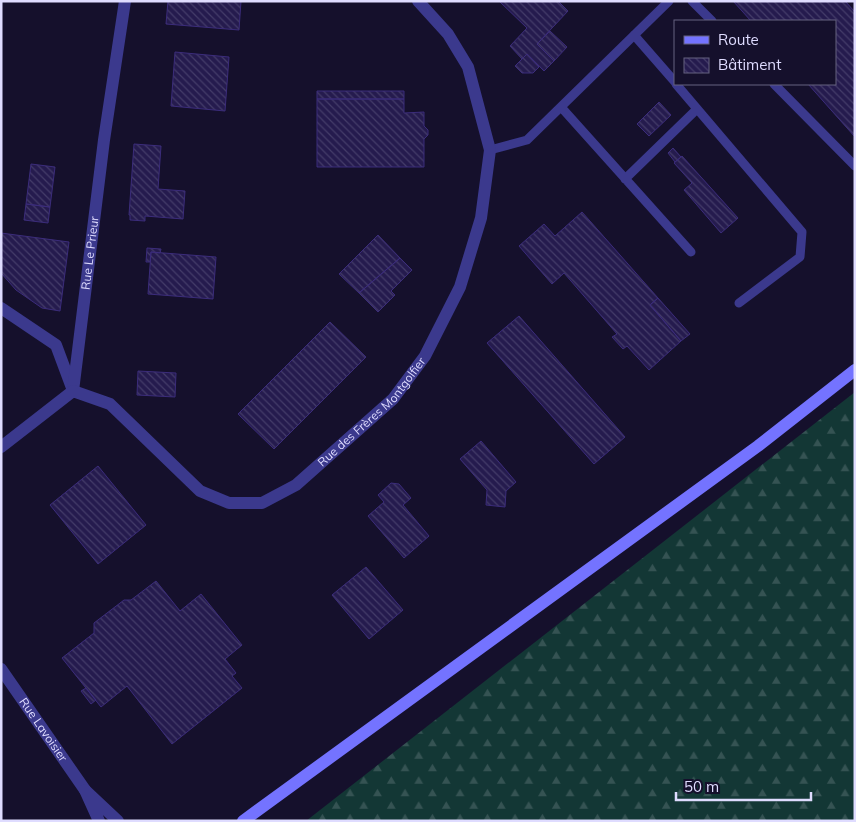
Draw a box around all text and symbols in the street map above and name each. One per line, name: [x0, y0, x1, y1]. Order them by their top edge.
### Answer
legend: [674, 20, 836, 85]
text: Route: [718, 30, 759, 49]
text: Bâtiment: [718, 55, 781, 74]
street label: Rue Le Prieur: [78, 215, 102, 291]
street label: Rue des Frères Montgolfier: [314, 354, 429, 469]
street label: Rue Lavoisier: [16, 695, 71, 765]
scale bar: [676, 770, 811, 802]
text: 50 m: [684, 777, 719, 796]

